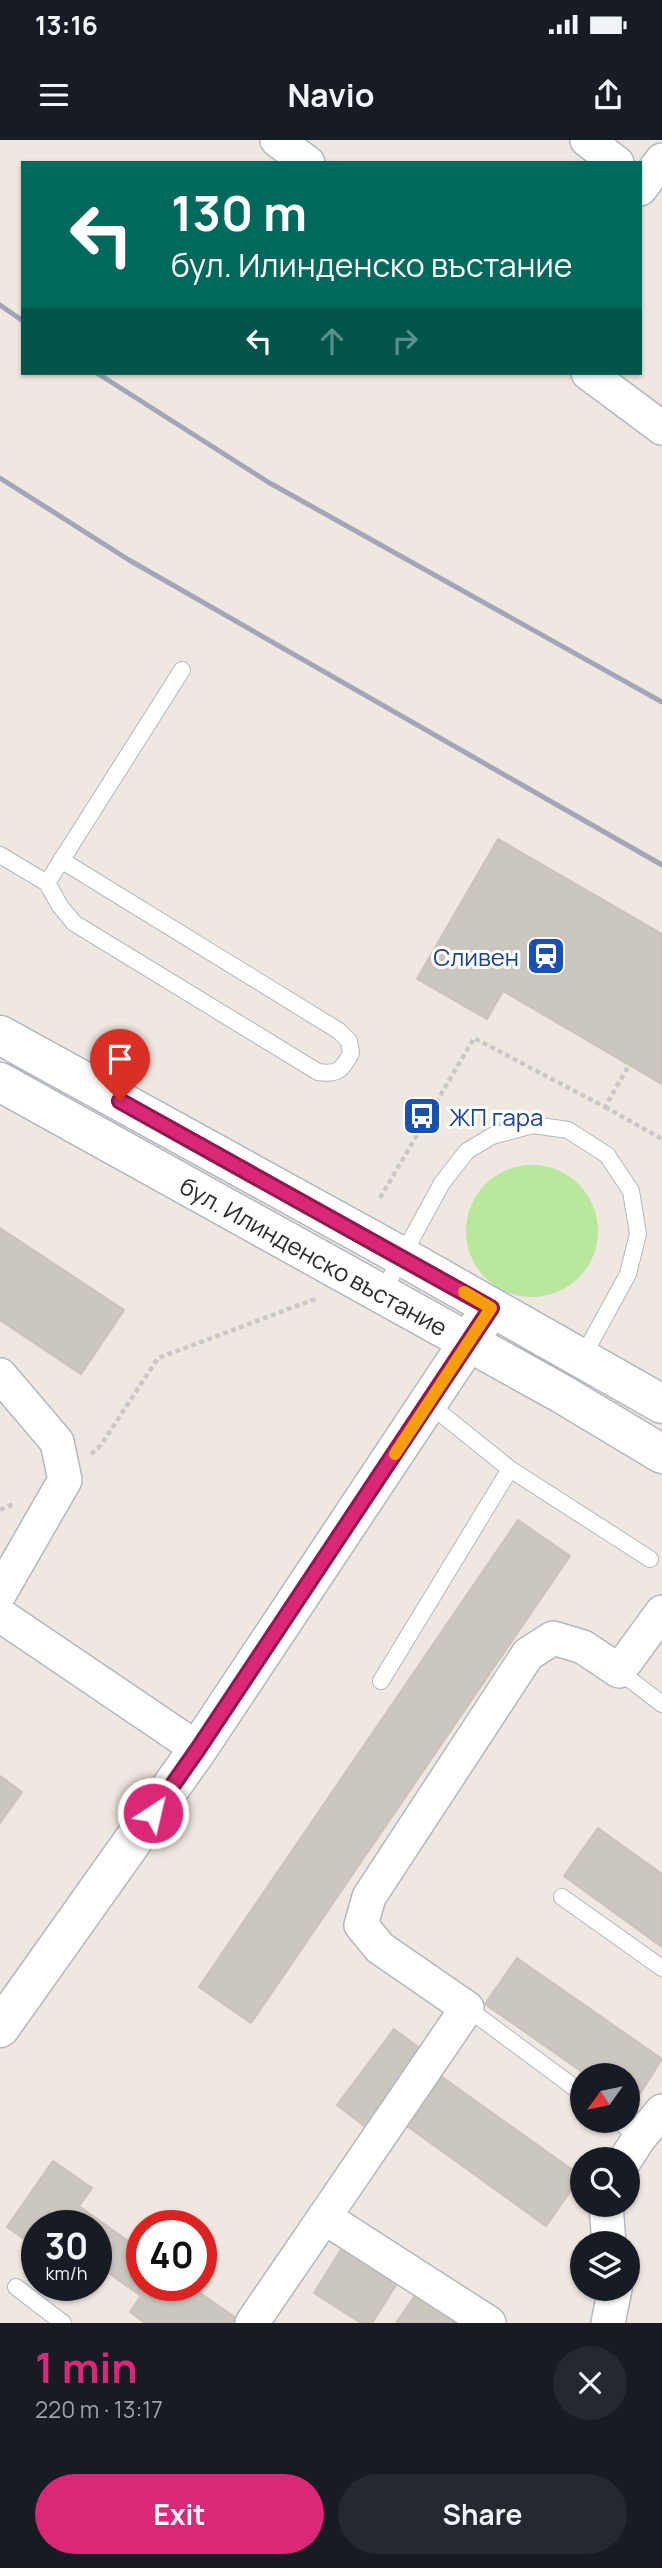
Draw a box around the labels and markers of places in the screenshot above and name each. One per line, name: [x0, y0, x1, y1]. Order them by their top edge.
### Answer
station icon: Сливен: [525, 935, 567, 977]
place label: Сливен: [433, 940, 519, 973]
pin: [90, 1029, 150, 1101]
bus stop icon: ЖП гара: [401, 1095, 443, 1137]
place label: ЖП гара: [449, 1100, 543, 1133]

